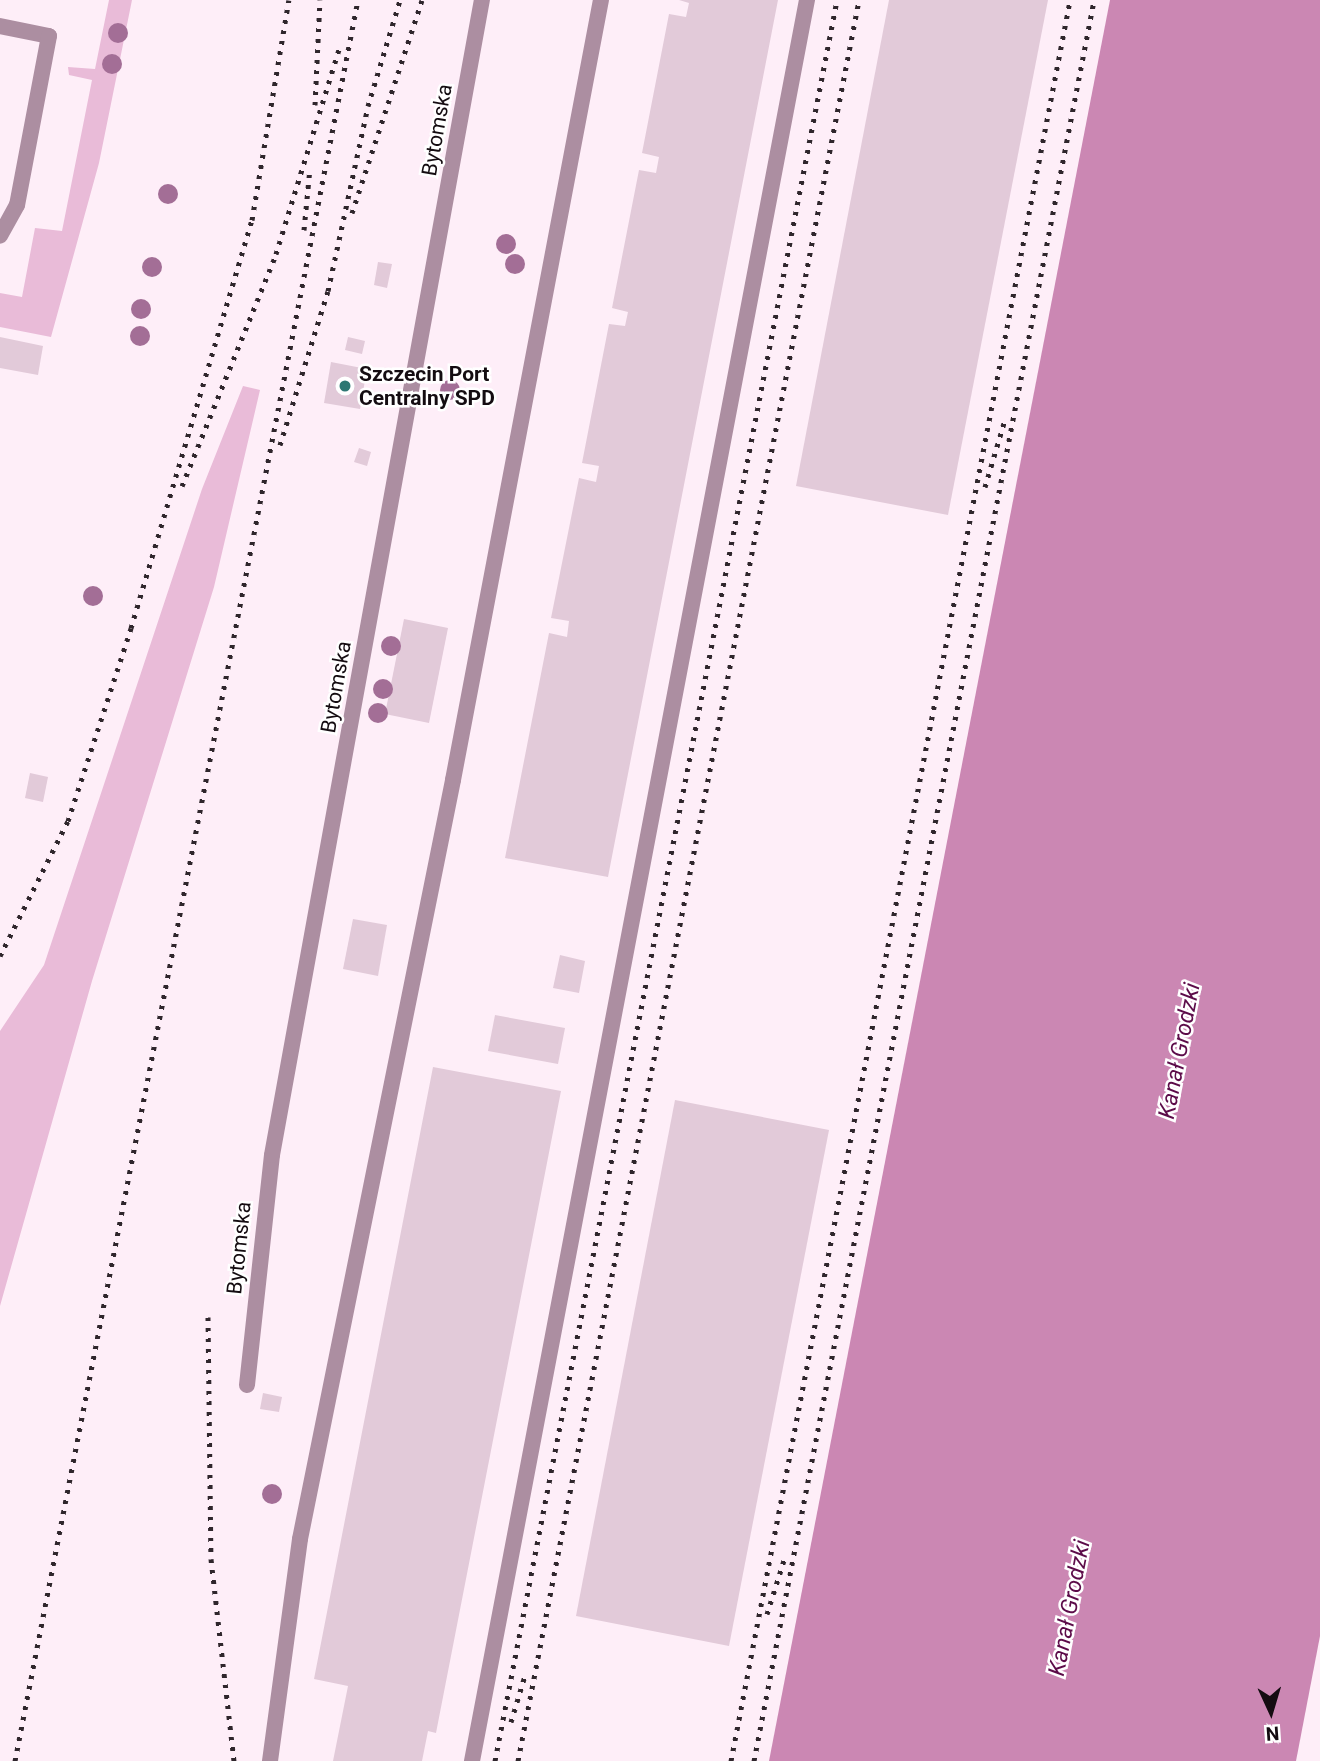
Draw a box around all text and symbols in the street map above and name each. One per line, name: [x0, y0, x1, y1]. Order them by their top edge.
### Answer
street label: Bytomska: [417, 82, 457, 178]
place label: Szczecin Port Centralny SPD: [359, 361, 495, 411]
marker: Szczecin Port Centralny SPD: [337, 378, 353, 394]
street label: Bytomska: [316, 639, 356, 735]
water label: Kanał Grodzki: [1153, 981, 1207, 1121]
street label: Bytomska: [222, 1200, 256, 1296]
water label: Kanał Grodzki: [1043, 1538, 1097, 1678]
north arrow: [1236, 1677, 1306, 1747]
text: N: [1265, 1722, 1280, 1745]

